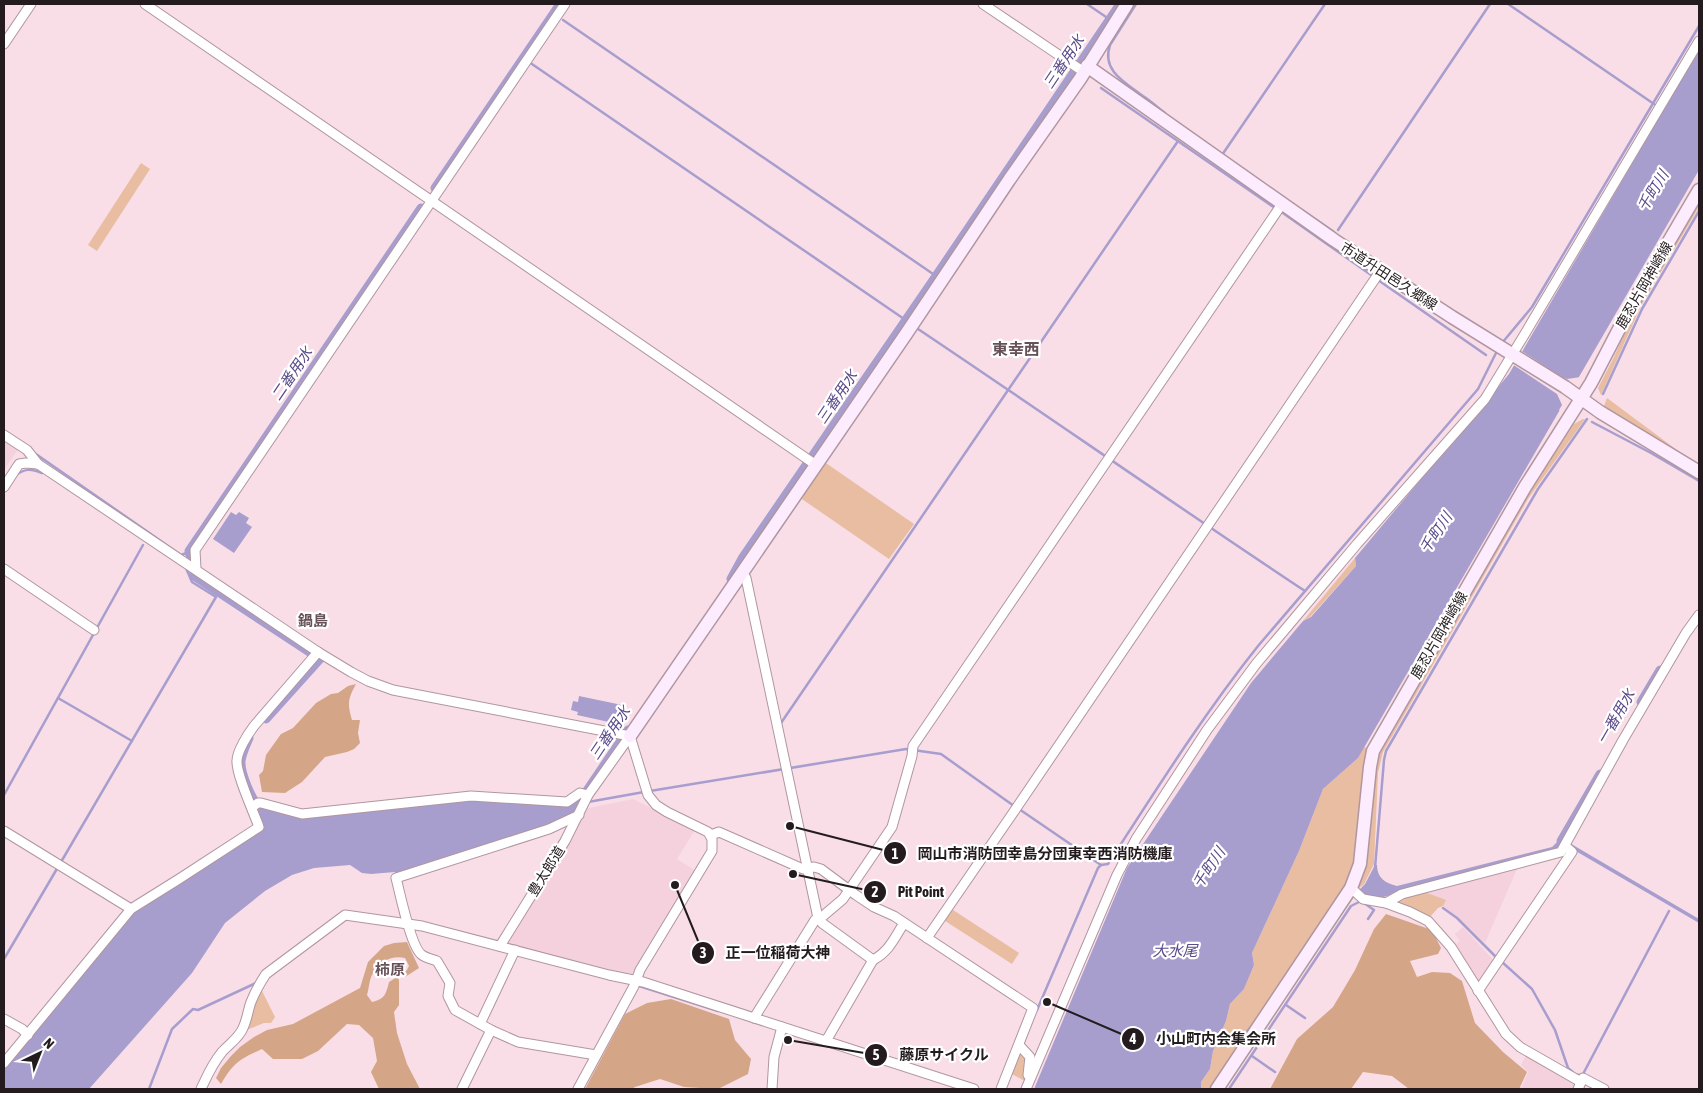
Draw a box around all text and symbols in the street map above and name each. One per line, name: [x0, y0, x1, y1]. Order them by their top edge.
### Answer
water label: 三番用水: [1040, 30, 1089, 91]
water label: 千町川: [1634, 165, 1672, 214]
street label: 市道升田邑久郷線: [1338, 239, 1440, 313]
street label: 鹿忍片岡神崎線: [1613, 239, 1675, 331]
district label: 東幸西: [992, 340, 1040, 358]
water label: 二番用水: [268, 342, 317, 403]
water label: 三番用水: [813, 365, 862, 426]
water label: 千町川: [1416, 508, 1456, 556]
street label: 鹿忍片岡神崎線: [1408, 589, 1470, 681]
district label: 鍋島: [297, 612, 328, 629]
water label: 一番用水: [1593, 685, 1639, 747]
water label: 三番用水: [586, 701, 635, 762]
callout: 岡山市消防団幸島分団東幸西消防機庫: [882, 838, 1182, 868]
street label: 豊太郎道: [524, 843, 568, 899]
water label: 千町川: [1189, 843, 1229, 891]
text: 1: [891, 845, 899, 862]
text: 岡山市消防団幸島分団東幸西消防機庫: [917, 845, 1173, 862]
callout: Pit Point: [863, 877, 954, 907]
text: 2: [871, 883, 879, 900]
text: Pit Point: [898, 883, 945, 900]
callout: 正一位稲荷大神: [690, 938, 840, 968]
water label: 大水尾: [1152, 942, 1199, 959]
text: 3: [699, 944, 707, 961]
text: 正一位稲荷大神: [725, 944, 831, 961]
district label: 柿原: [375, 961, 405, 978]
callout: 小山町内会集会所: [1121, 1024, 1286, 1054]
north arrow: [15, 1028, 65, 1078]
text: 4: [1128, 1030, 1137, 1047]
text: 小山町内会集会所: [1156, 1030, 1276, 1047]
text: N: [40, 1035, 57, 1052]
callout: 藤原サイクル: [864, 1040, 999, 1070]
text: 5: [872, 1046, 880, 1063]
text: 藤原サイクル: [899, 1046, 989, 1063]

